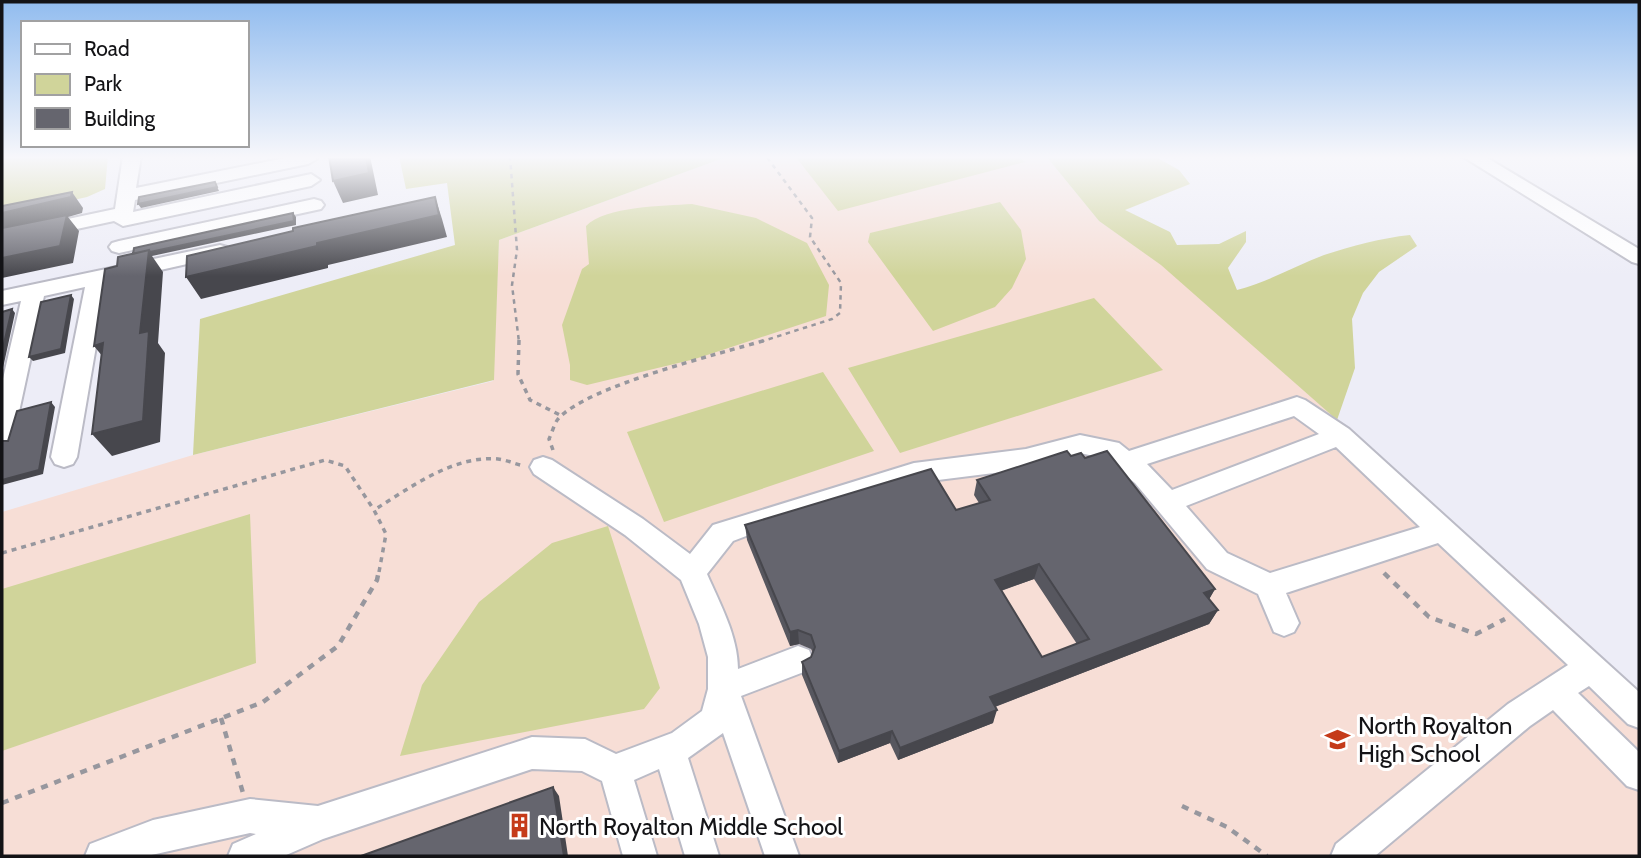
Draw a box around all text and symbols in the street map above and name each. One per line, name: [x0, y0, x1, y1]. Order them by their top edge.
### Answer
legend: [21, 21, 248, 147]
text: Road: [84, 36, 130, 61]
text: Park: [84, 71, 122, 96]
text: Building: [84, 106, 156, 131]
place label: North Royalton High School: [1358, 711, 1512, 768]
school or university icon: North Royalton High School: [1324, 725, 1352, 753]
building icon: North Royalton Middle School: [505, 812, 533, 840]
place label: North Royalton Middle School: [539, 812, 843, 841]

